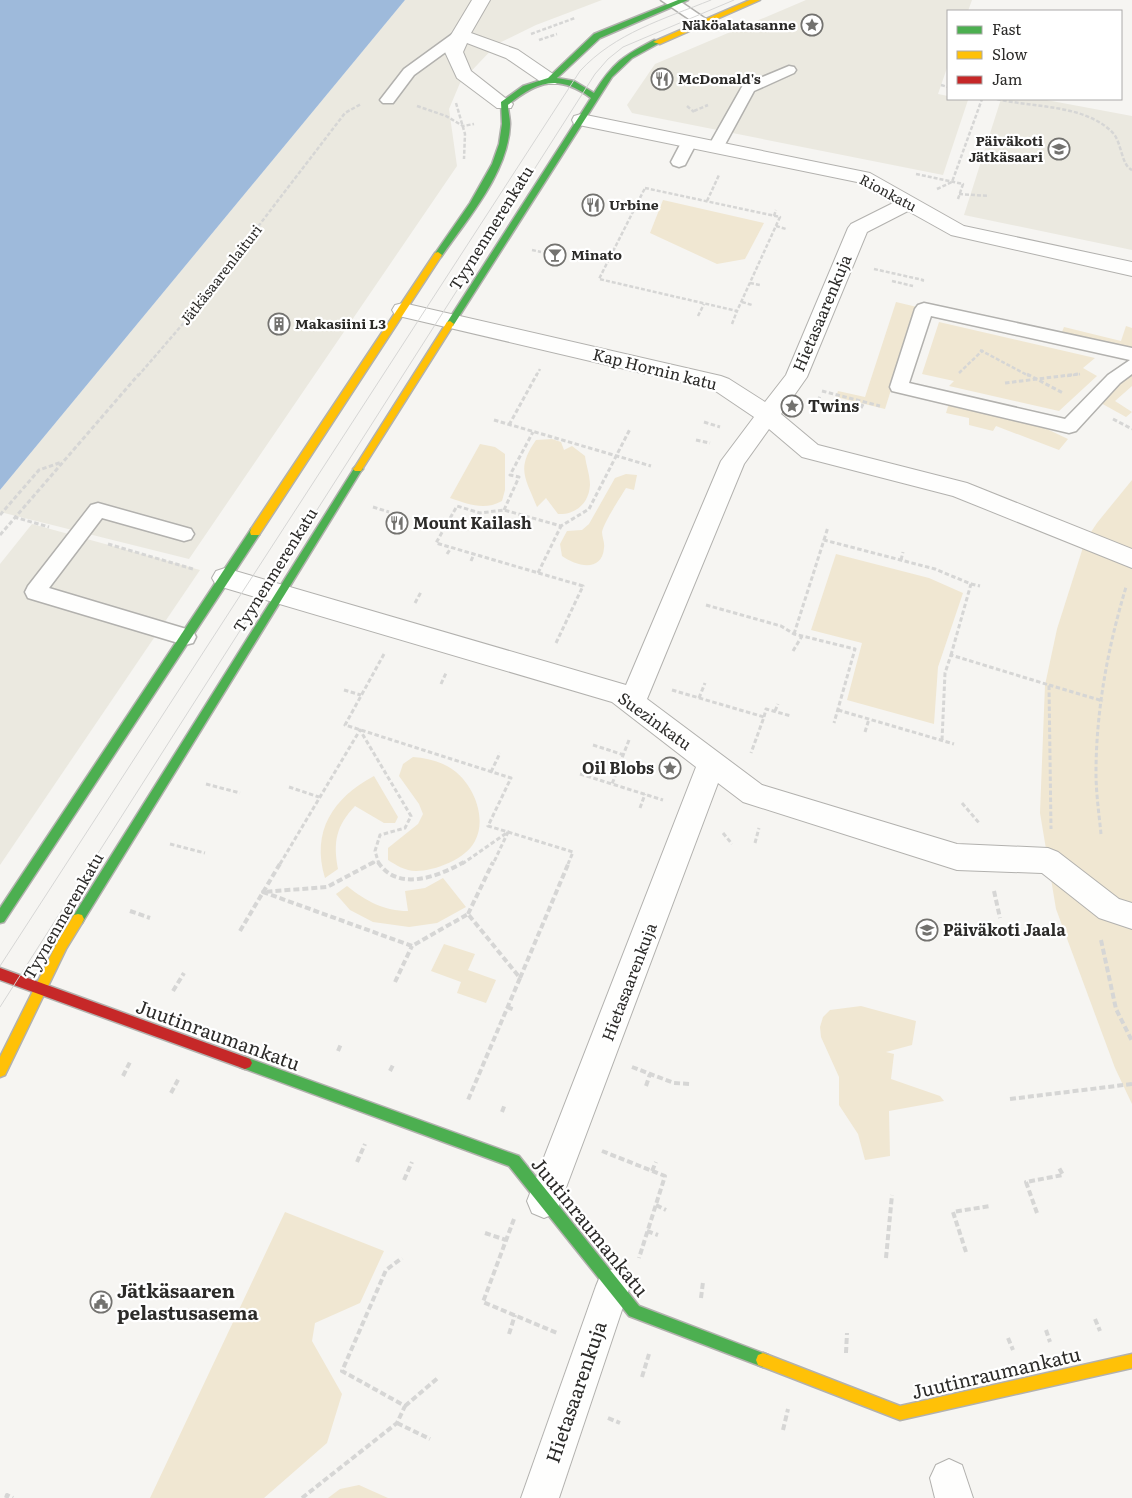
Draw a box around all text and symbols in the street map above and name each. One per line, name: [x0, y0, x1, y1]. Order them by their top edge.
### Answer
legend: [947, 10, 1122, 100]
place icon: Näköalatasanne: [800, 13, 824, 37]
place label: Näköalatasanne: [682, 14, 796, 34]
text: Fast: [992, 17, 1021, 40]
text: Slow: [992, 42, 1027, 65]
restaurant icon: McDonald's: [650, 67, 674, 91]
text: Jam: [992, 67, 1023, 90]
place label: McDonald's: [678, 68, 761, 88]
place label: Päiväkoti Jätkäsaari: [968, 130, 1043, 166]
school or university icon: Päiväkoti Jätkäsaari: [1047, 137, 1071, 161]
street label: Tyynenmerenkatu: [442, 160, 538, 295]
street label: Rionkatu: [856, 169, 921, 216]
restaurant icon: Urbine: [581, 193, 605, 217]
place label: Urbine: [609, 194, 659, 214]
street label: Jätkäsaarenlaituri: [175, 220, 266, 329]
bar icon: Minato: [543, 243, 567, 267]
place label: Minato: [571, 244, 622, 264]
street label: Hietasaarenkuja: [786, 250, 857, 375]
building icon: Makasiini L3: [267, 312, 291, 336]
place label: Makasiini L3: [295, 313, 386, 333]
street label: Kap Hornin katu: [590, 341, 720, 395]
place label: Twins: [808, 393, 859, 417]
place icon: Twins: [780, 394, 804, 418]
street label: Tyynenmerenkatu: [226, 502, 322, 637]
place label: Mount Kailash: [413, 510, 532, 534]
restaurant icon: Mount Kailash: [385, 511, 409, 535]
street label: Suezinkatu: [614, 685, 697, 755]
place label: Oil Blobs: [582, 755, 654, 779]
place icon: Oil Blobs: [658, 756, 682, 780]
street label: Tyynenmerenkatu: [16, 847, 108, 984]
place label: Päiväkoti Jaala: [943, 917, 1066, 941]
school or university icon: Päiväkoti Jaala: [915, 918, 939, 942]
street label: Hietasaarenkuja: [594, 919, 662, 1044]
street label: Juutinraumankatu: [132, 991, 304, 1077]
street label: Juutinraumankatu: [526, 1151, 656, 1302]
place label: Jätkäsaaren pelastusasema: [117, 1276, 259, 1326]
public building icon: Jätkäsaaren pelastusasema: [89, 1290, 113, 1314]
street label: Hietasaarenkuja: [538, 1316, 613, 1466]
street label: Juutinraumankatu: [909, 1339, 1083, 1405]

